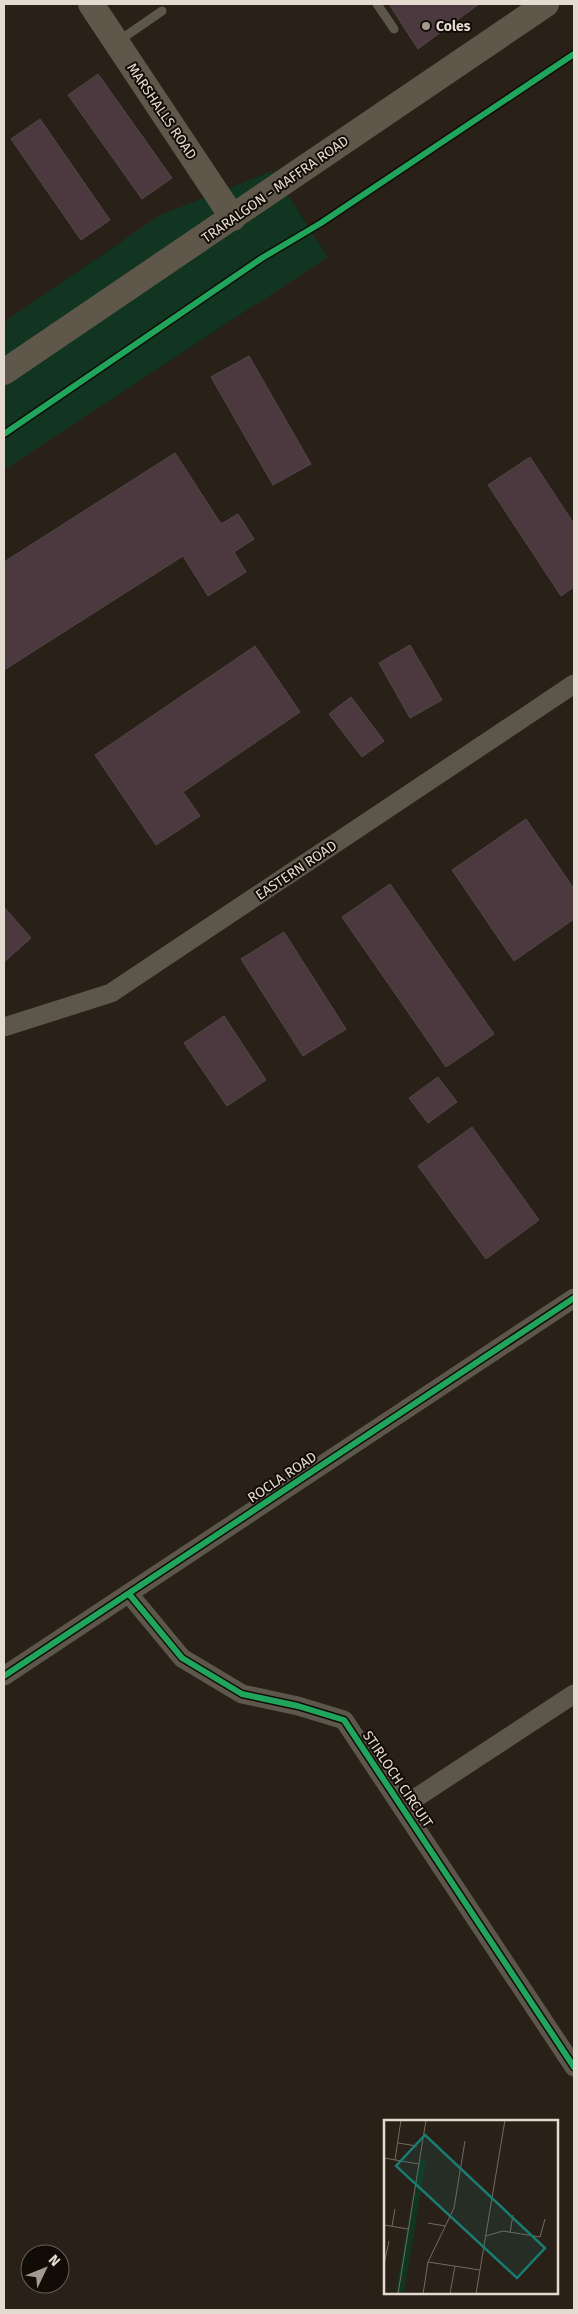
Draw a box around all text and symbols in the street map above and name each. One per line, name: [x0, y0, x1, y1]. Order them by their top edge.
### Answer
place label: Coles: [436, 18, 471, 35]
marker: Coles: [420, 20, 432, 32]
street label: MARSHALLS ROAD: [123, 60, 200, 163]
street label: TRARALGON - MAFFRA ROAD: [199, 132, 352, 247]
street label: EASTERN ROAD: [252, 837, 340, 904]
street label: ROCLA ROAD: [245, 1448, 320, 1507]
street label: STIRLOCH CIRCUIT: [359, 1728, 437, 1831]
inset map: [384, 2120, 558, 2294]
north arrow: [20, 2244, 70, 2294]
text: N: [45, 2251, 64, 2270]

